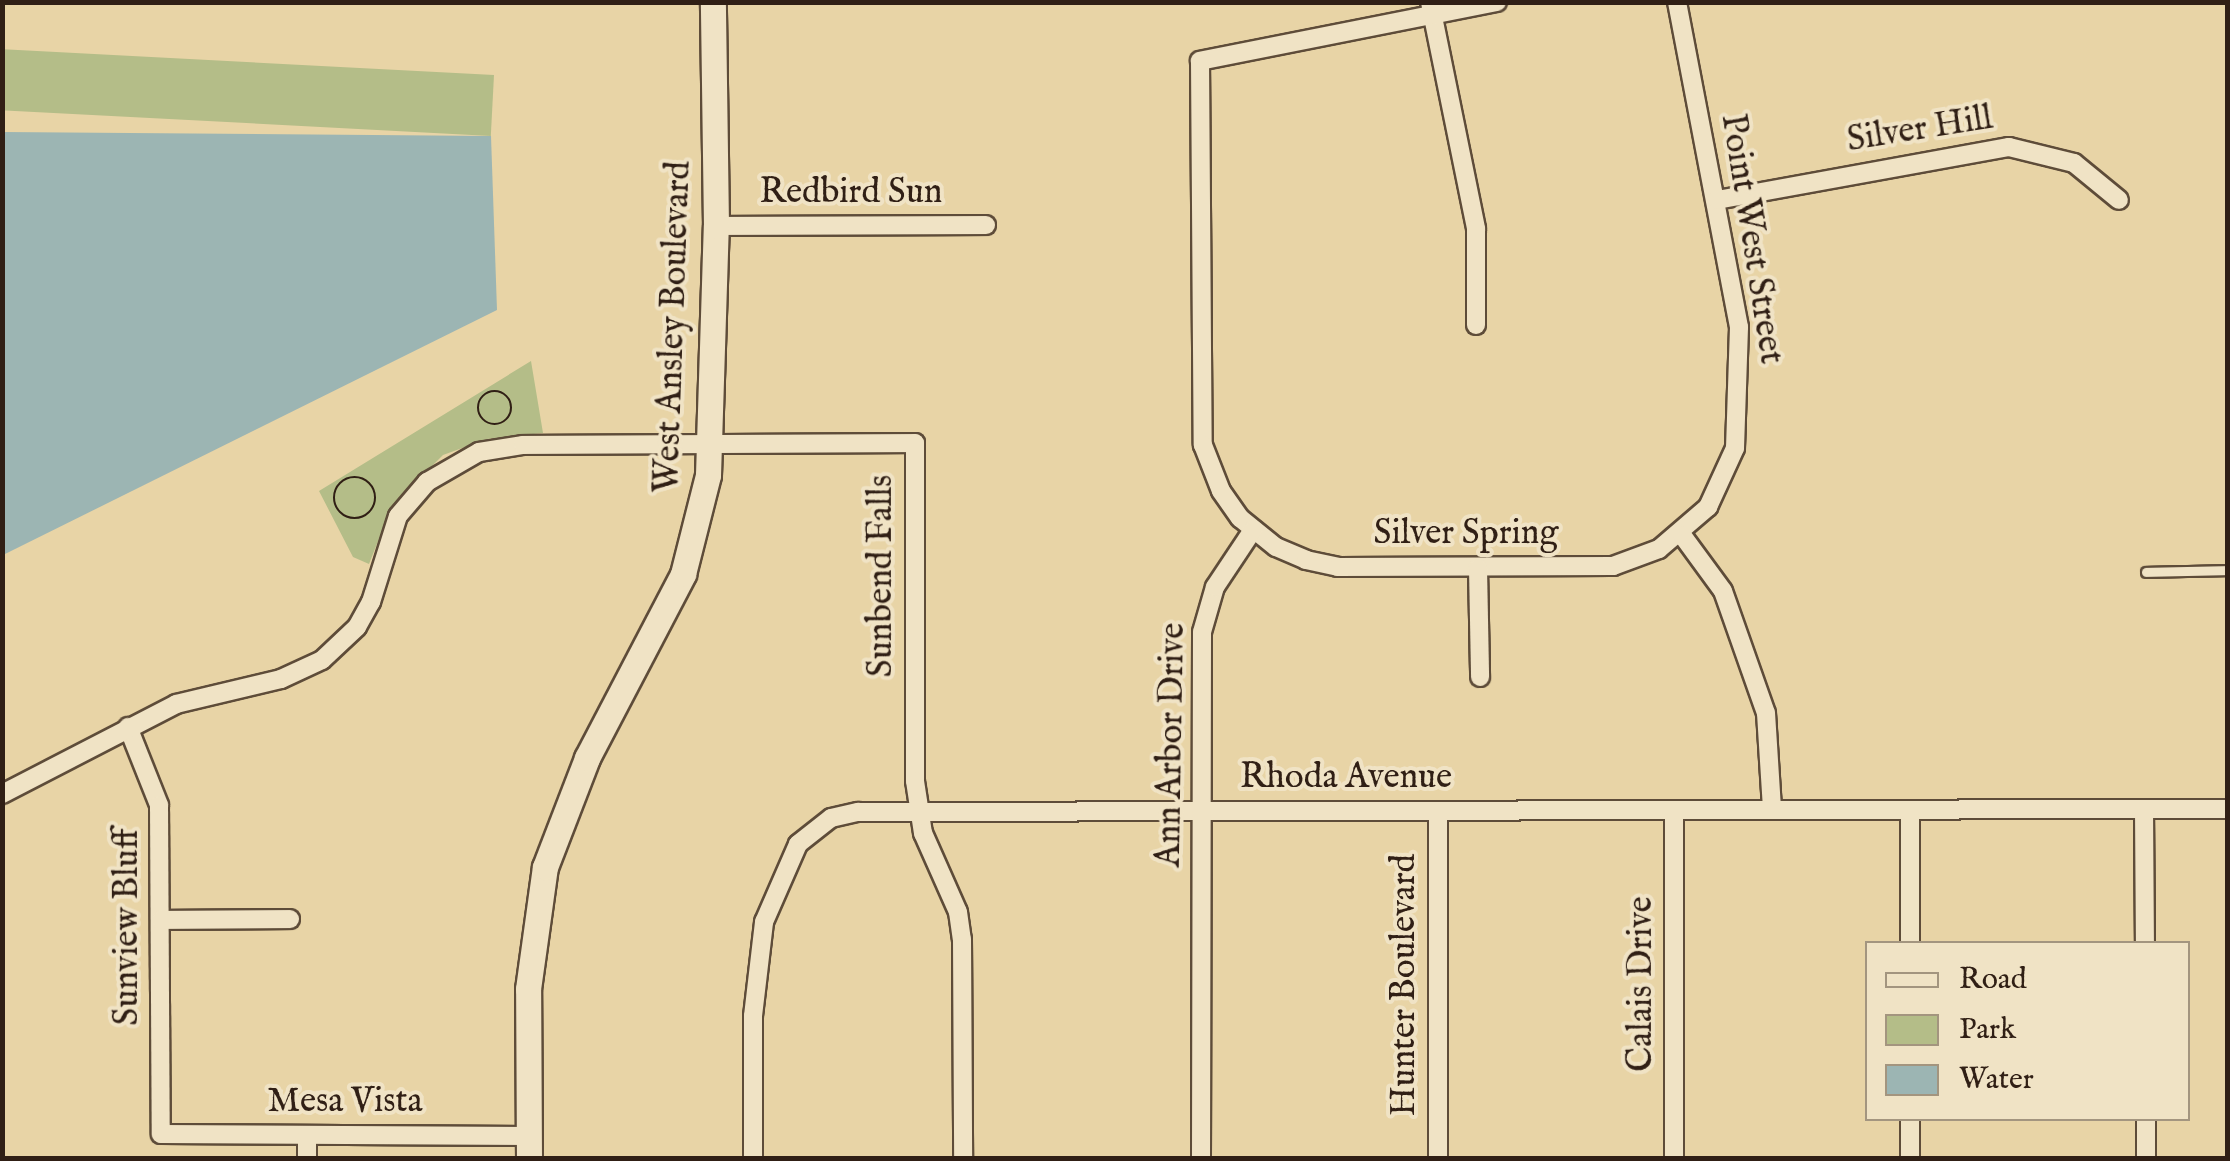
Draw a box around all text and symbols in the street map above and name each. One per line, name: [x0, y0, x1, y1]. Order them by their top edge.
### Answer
street label: Silver Hill: [1844, 98, 1996, 162]
street label: Point West Street: [1711, 111, 1791, 367]
street label: West Ansley Boulevard: [647, 160, 701, 494]
street label: Redbird Sun: [760, 172, 942, 214]
street label: Sunbend Falls: [861, 475, 903, 677]
street label: Silver Spring: [1374, 513, 1558, 555]
street label: Ann Arbor Drive: [1149, 622, 1195, 868]
street label: Rhoda Avenue: [1240, 757, 1452, 799]
street label: Sunview Bluff: [107, 828, 149, 1026]
street label: Hunter Boulevard: [1384, 854, 1426, 1116]
street label: Calais Drive: [1621, 896, 1663, 1072]
legend: [1865, 941, 2190, 1121]
text: Road: [1959, 961, 2027, 999]
text: Park: [1959, 1011, 2016, 1049]
text: Water: [1959, 1061, 2034, 1099]
street label: Mesa Vista: [267, 1081, 423, 1123]

